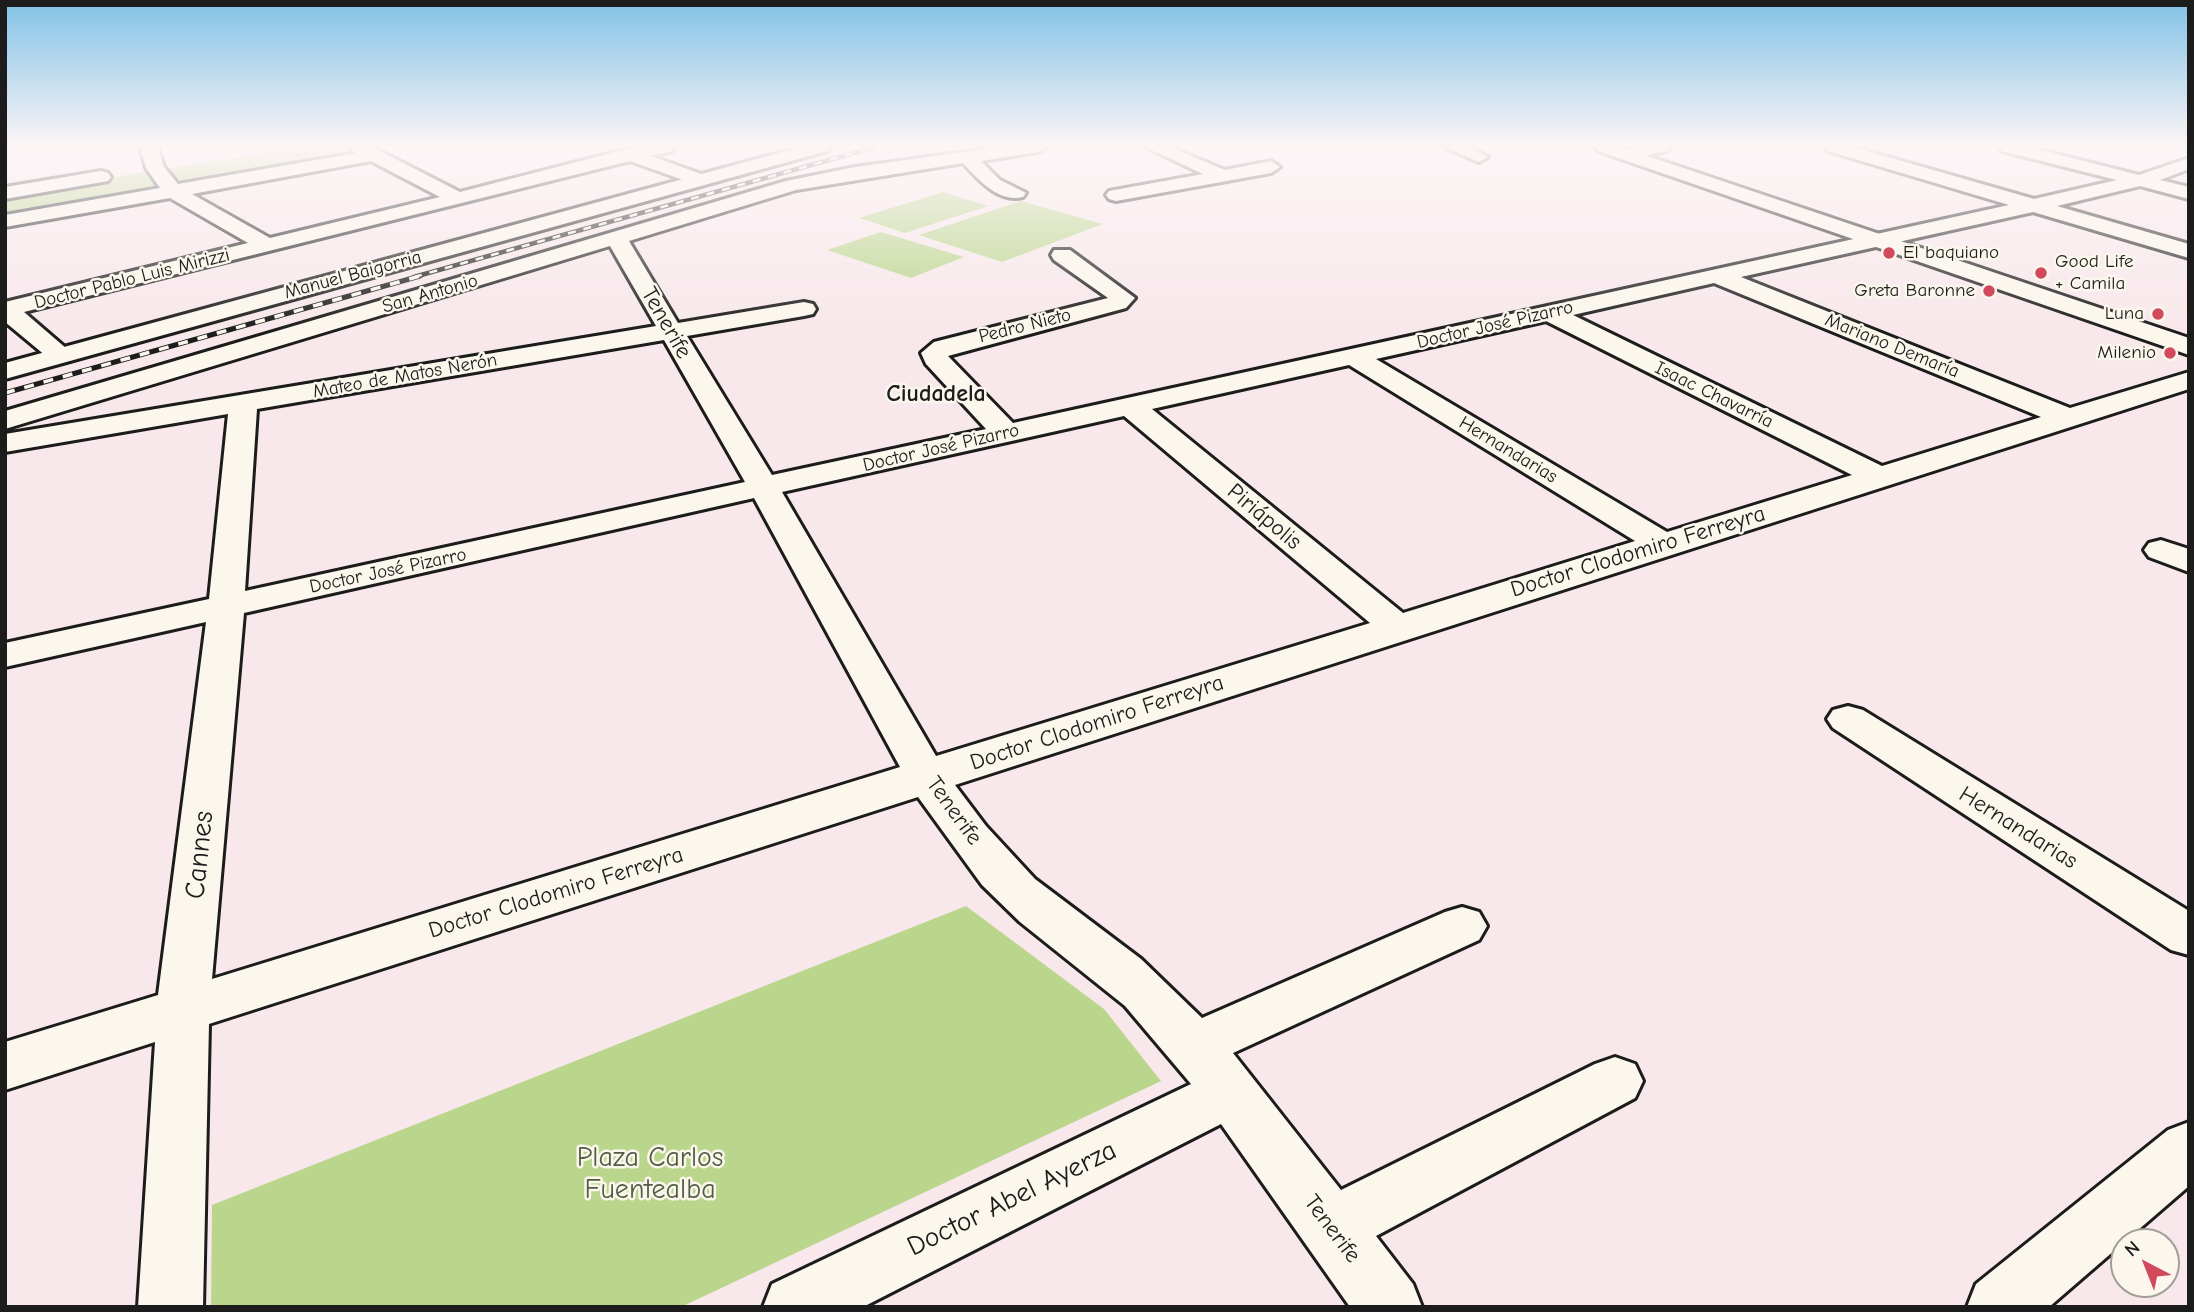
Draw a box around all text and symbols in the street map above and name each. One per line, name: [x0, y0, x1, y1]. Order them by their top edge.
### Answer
place label: El baquiano: [1903, 242, 1999, 264]
street label: Doctor Pablo Luis Mirizzi: [32, 244, 232, 314]
marker: El baquiano: [1881, 245, 1897, 261]
street label: Manuel Baigorria: [282, 246, 424, 304]
place label: Good Life + Camila: [2055, 251, 2133, 295]
marker: Good Life + Camila: [2033, 265, 2049, 281]
street label: San Antonio: [380, 269, 480, 319]
place label: Greta Baronne: [1854, 280, 1975, 302]
street label: Tenerife: [635, 282, 697, 364]
marker: Greta Baronne: [1981, 283, 1997, 299]
street label: Doctor José Pizarro: [1415, 296, 1575, 354]
place label: Luna: [2105, 303, 2144, 325]
street label: Pedro Nieto: [976, 304, 1074, 348]
marker: Luna: [2150, 306, 2166, 322]
street label: Mariano Demaría: [1821, 309, 1963, 383]
place label: Milenio: [2097, 342, 2156, 364]
marker: Milenio: [2162, 345, 2178, 361]
street label: Mateo de Matos Nerón: [311, 349, 499, 403]
street label: Isaac Chavarría: [1651, 357, 1777, 433]
district label: Ciudadela: [886, 380, 986, 408]
street label: Hernandarias: [1455, 412, 1561, 488]
street label: Doctor José Pizarro: [861, 419, 1021, 477]
street label: Piriápolis: [1221, 478, 1307, 556]
street label: Doctor Clodomiro Ferreyra: [1507, 500, 1769, 604]
street label: Doctor José Pizarro: [308, 543, 468, 599]
street label: Doctor Clodomiro Ferreyra: [967, 669, 1227, 777]
street label: Tenerife: [920, 771, 988, 851]
street label: Hernandarias: [1954, 781, 2082, 875]
street label: Cannes: [179, 809, 221, 901]
street label: Doctor Clodomiro Ferreyra: [425, 841, 687, 945]
street label: Doctor Abel Ayerza: [902, 1134, 1122, 1264]
park label: Plaza Carlos Fuentealba: [577, 1141, 723, 1207]
street label: Tenerife: [1298, 1190, 1366, 1268]
north arrow: [2110, 1228, 2180, 1298]
text: N: [2120, 1237, 2144, 1261]

